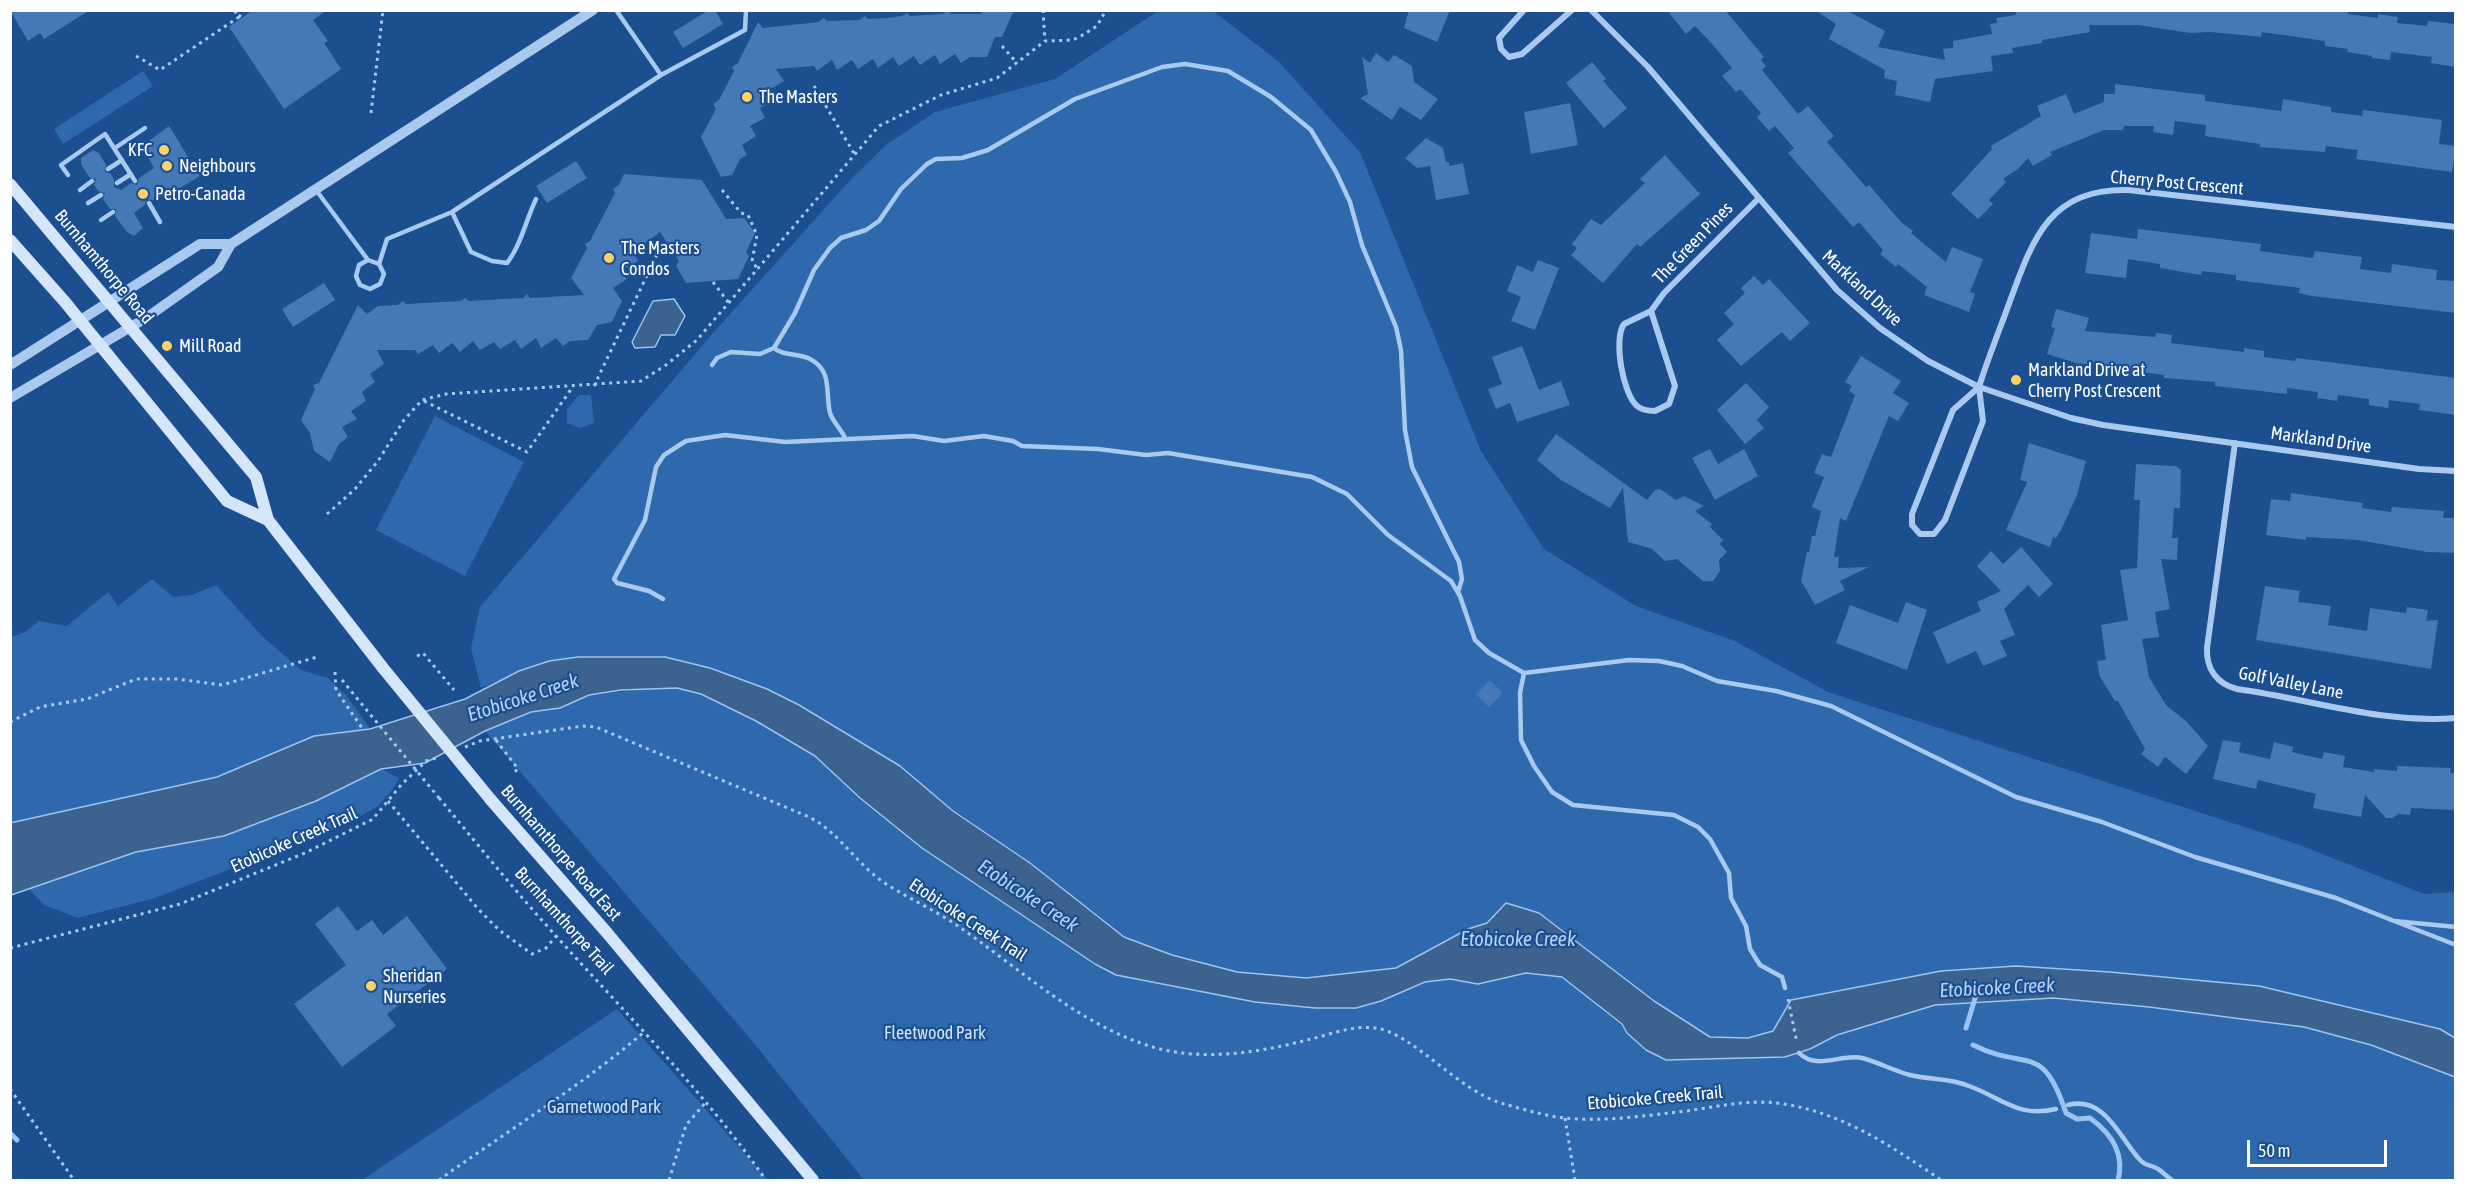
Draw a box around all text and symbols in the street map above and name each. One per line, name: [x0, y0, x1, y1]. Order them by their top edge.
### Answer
place label: The Masters: [759, 86, 838, 108]
marker: The Masters: [740, 90, 754, 104]
place label: KFC: [128, 139, 152, 161]
marker: KFC: [157, 143, 171, 157]
place label: Neighbours: [179, 155, 256, 177]
marker: Neighbours: [160, 159, 174, 173]
street label: Cherry Post Crescent: [2110, 166, 2244, 200]
place label: Petro-Canada: [155, 183, 246, 205]
marker: Petro-Canada: [136, 187, 150, 201]
street label: The Green Pines: [1649, 198, 1737, 288]
street label: Burnhamthorpe Road: [50, 205, 158, 329]
place label: The Masters Condos: [621, 237, 700, 280]
street label: Markland Drive: [1818, 246, 1906, 330]
marker: The Masters Condos: [602, 251, 616, 265]
place label: Mill Road: [179, 335, 242, 357]
marker: Mill Road: [160, 339, 174, 353]
place label: Markland Drive at Cherry Post Crescent: [2028, 359, 2161, 401]
marker: Markland Drive at Cherry Post Crescent: [2009, 373, 2023, 387]
street label: Markland Drive: [2269, 422, 2373, 458]
street label: Golf Valley Lane: [2237, 662, 2345, 704]
water label: Etobicoke Creek: [464, 669, 582, 727]
street label: Burnhamthorpe Road East: [496, 781, 626, 925]
street label: Etobicoke Creek Trail: [227, 802, 361, 878]
water label: Etobicoke Creek: [973, 854, 1083, 938]
street label: Burnhamthorpe Trail: [510, 863, 618, 979]
street label: Etobicoke Creek Trail: [905, 874, 1031, 966]
water label: Etobicoke Creek: [1460, 928, 1576, 952]
place label: Sheridan Nurseries: [383, 965, 446, 1008]
water label: Etobicoke Creek: [1939, 973, 2055, 1003]
marker: Sheridan Nurseries: [364, 979, 378, 993]
park label: Fleetwood Park: [884, 1022, 986, 1044]
street label: Etobicoke Creek Trail: [1586, 1081, 1724, 1115]
park label: Garnetwood Park: [547, 1096, 661, 1118]
scale bar: [2250, 1128, 2390, 1166]
text: 50 m: [2258, 1140, 2290, 1161]

